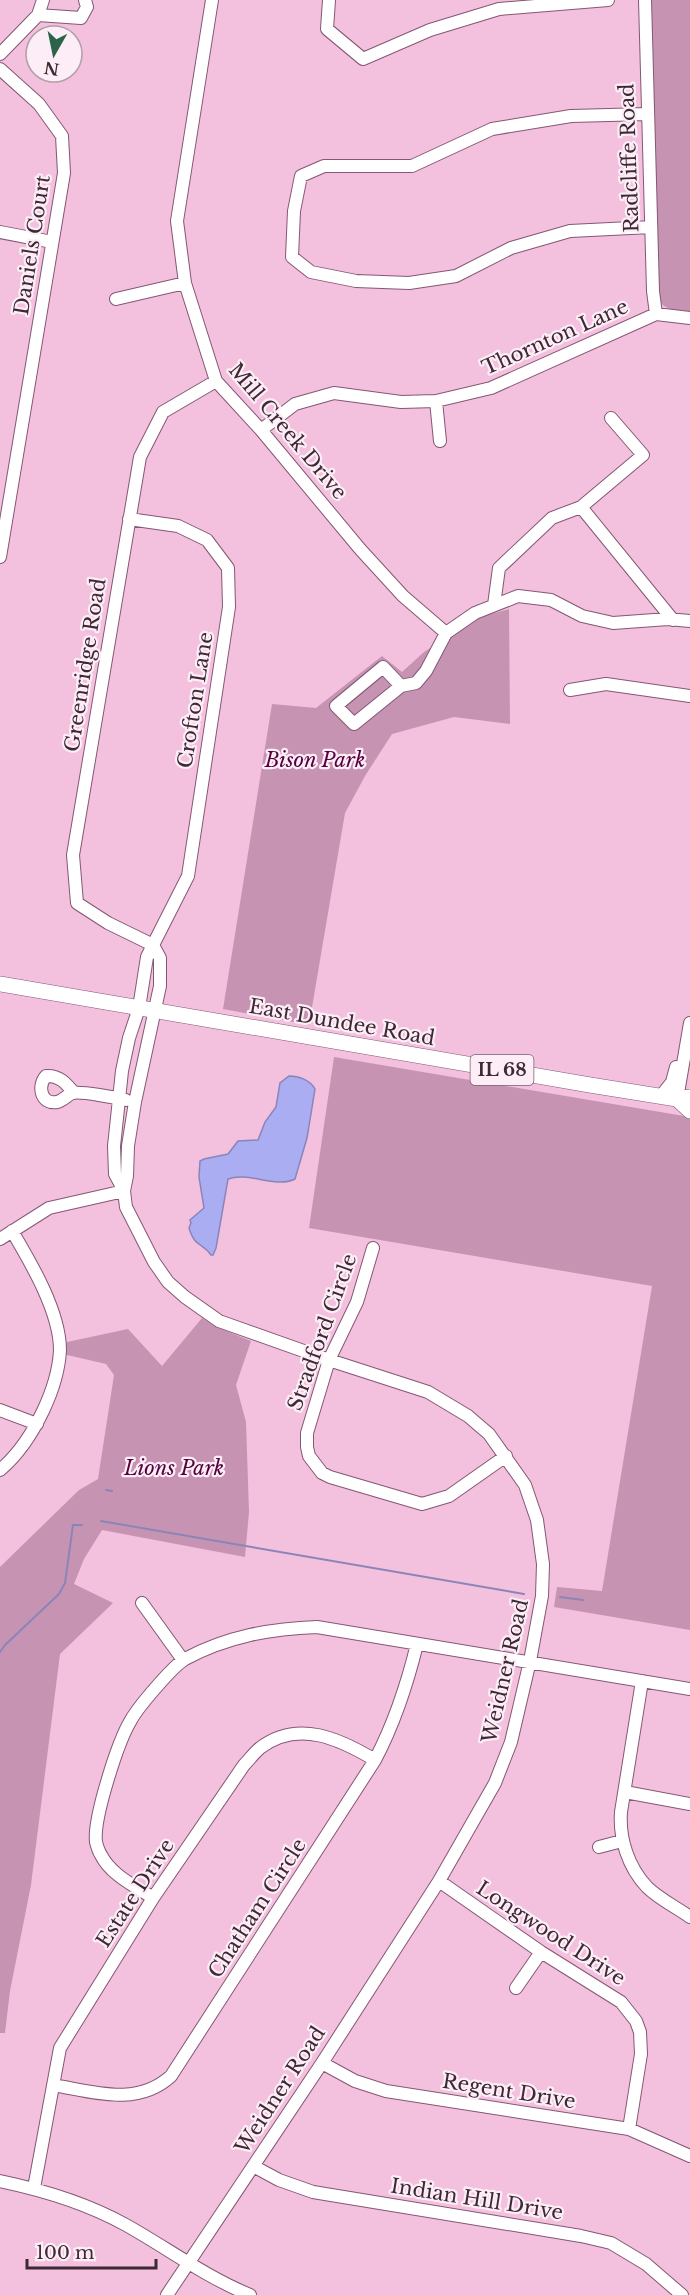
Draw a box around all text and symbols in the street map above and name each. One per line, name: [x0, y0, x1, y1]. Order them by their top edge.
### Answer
north arrow: [24, 24, 84, 84]
text: N: [43, 58, 61, 80]
street label: Radcliffe Road: [614, 83, 644, 233]
street label: Daniels Court: [9, 173, 55, 317]
street label: Thornton Lane: [478, 294, 632, 380]
street label: Mill Creek Drive: [224, 358, 352, 504]
street label: Greenridge Road: [59, 576, 111, 754]
street label: Crofton Lane: [172, 630, 218, 770]
park label: Bison Park: [264, 748, 365, 772]
street label: East Dundee Road: [247, 994, 437, 1050]
road number: IL 68: [470, 1055, 534, 1085]
street label: Stradford Circle: [283, 1250, 361, 1414]
park label: Lions Park: [123, 1456, 224, 1480]
street label: Weidner Road: [477, 1597, 533, 1746]
street label: Estate Drive: [91, 1834, 179, 1952]
street label: Chatham Circle: [203, 1834, 311, 1982]
street label: Longwood Drive: [472, 1876, 630, 1990]
street label: Weidner Road: [229, 2022, 330, 2159]
street label: Regent Drive: [441, 2069, 577, 2113]
street label: Indian Hill Drive: [389, 2174, 565, 2224]
scale bar: [27, 2232, 156, 2270]
text: 100 m: [36, 2242, 94, 2264]

